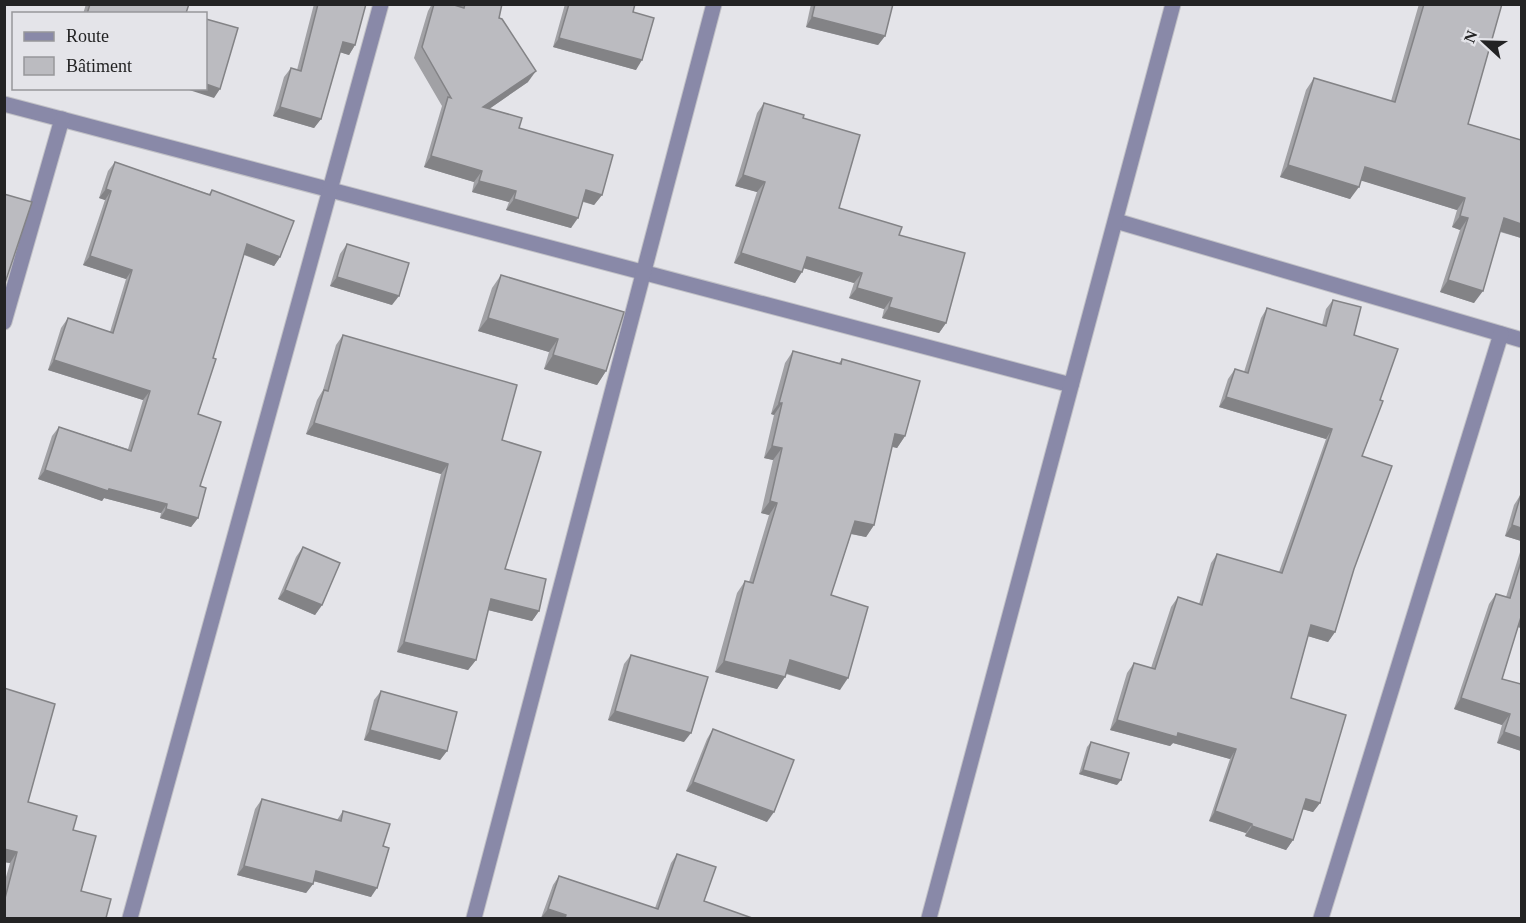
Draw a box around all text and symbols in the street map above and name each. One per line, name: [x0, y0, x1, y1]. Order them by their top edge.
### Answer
legend: [12, 12, 207, 90]
north arrow: [1454, 12, 1514, 72]
text: Route: [66, 26, 109, 46]
text: N: [1461, 28, 1481, 45]
text: Bâtiment: [66, 56, 132, 76]

